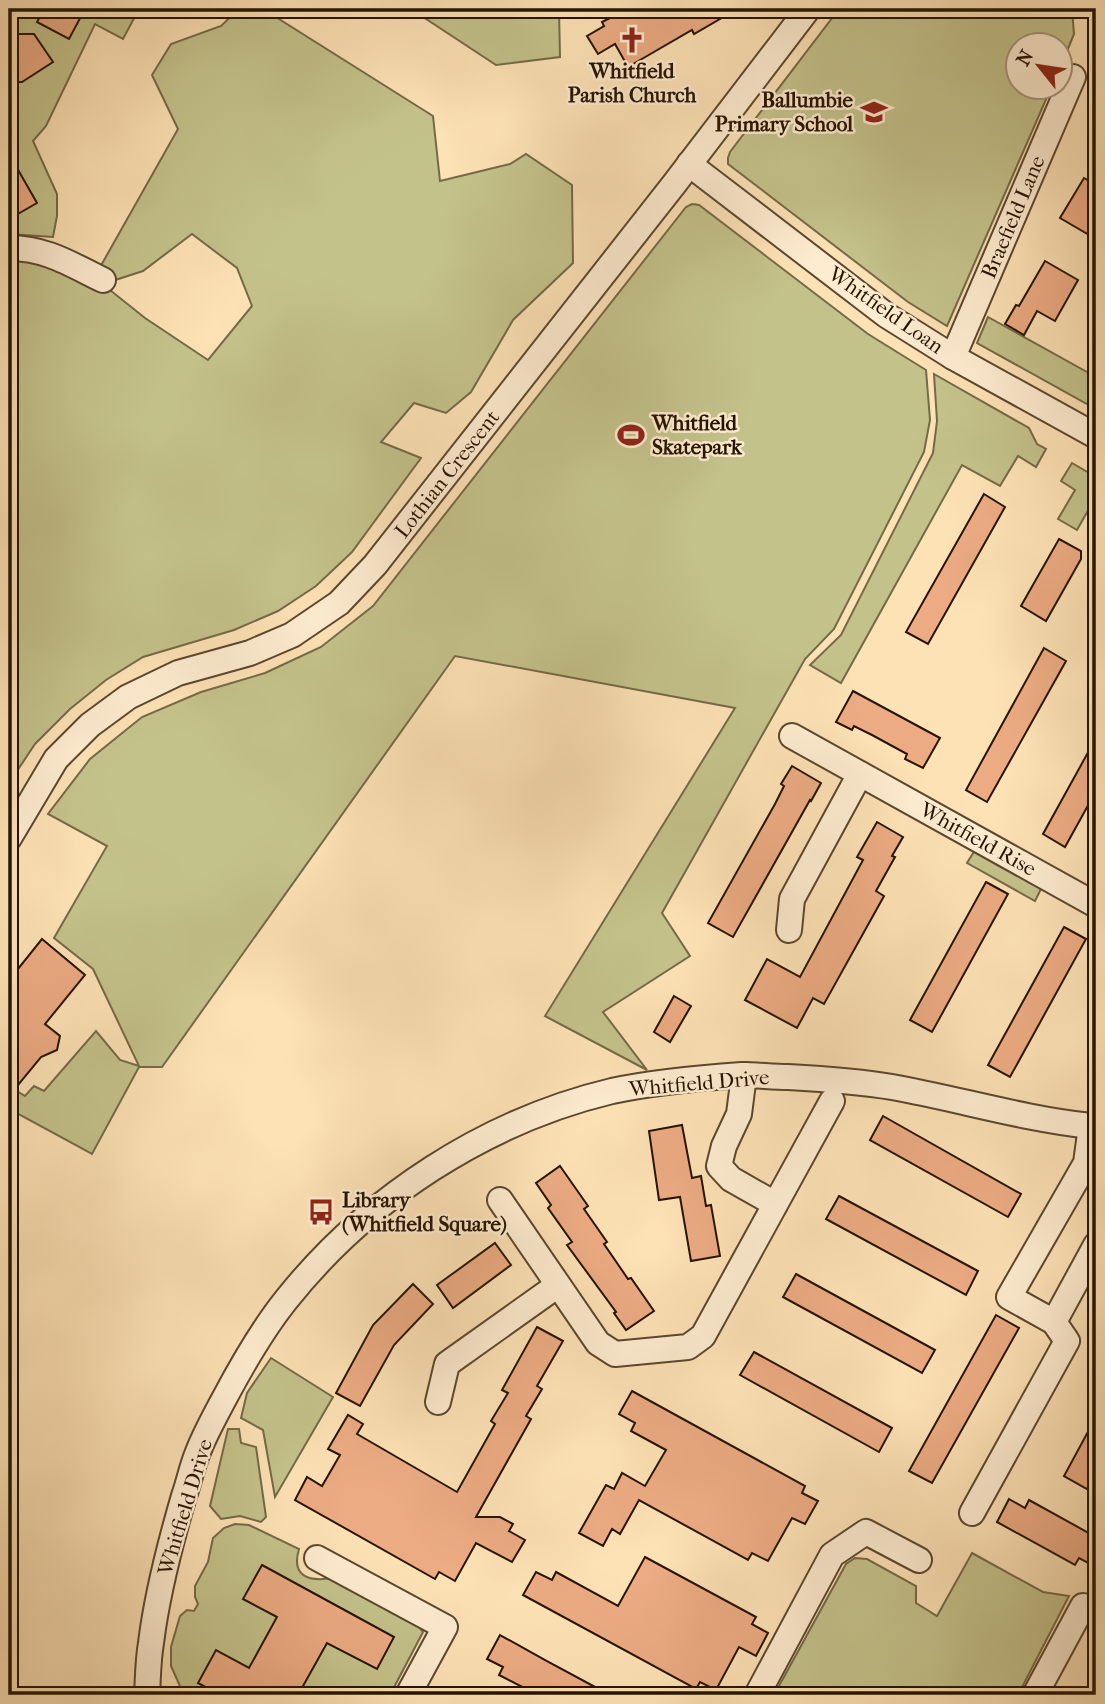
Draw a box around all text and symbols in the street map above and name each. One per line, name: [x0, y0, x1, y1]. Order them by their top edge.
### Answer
church icon: Whitfield Parish Church: [617, 25, 647, 55]
north arrow: [1004, 32, 1074, 102]
text: N: [1012, 46, 1039, 70]
place label: Whitfield Parish Church: [568, 59, 697, 107]
place label: Ballumbie Primary School: [715, 88, 854, 136]
school or university icon: Ballumbie Primary School: [859, 97, 889, 127]
street label: Braefield Lane: [976, 152, 1050, 282]
street label: Whitfield Loan: [823, 261, 948, 359]
street label: Lothian Crescent: [390, 405, 505, 543]
place label: Whitfield Skatepark: [651, 411, 743, 459]
sports icon: Whitfield Skatepark: [616, 420, 646, 450]
street label: Whitfield Rise: [915, 797, 1040, 881]
street label: Whitfield Drive: [627, 1065, 770, 1101]
place label: Library (Whitfield Square): [342, 1188, 507, 1236]
bus stop icon: Library (Whitfield Square): [306, 1197, 336, 1227]
street label: Whitfield Drive: [153, 1436, 217, 1579]

